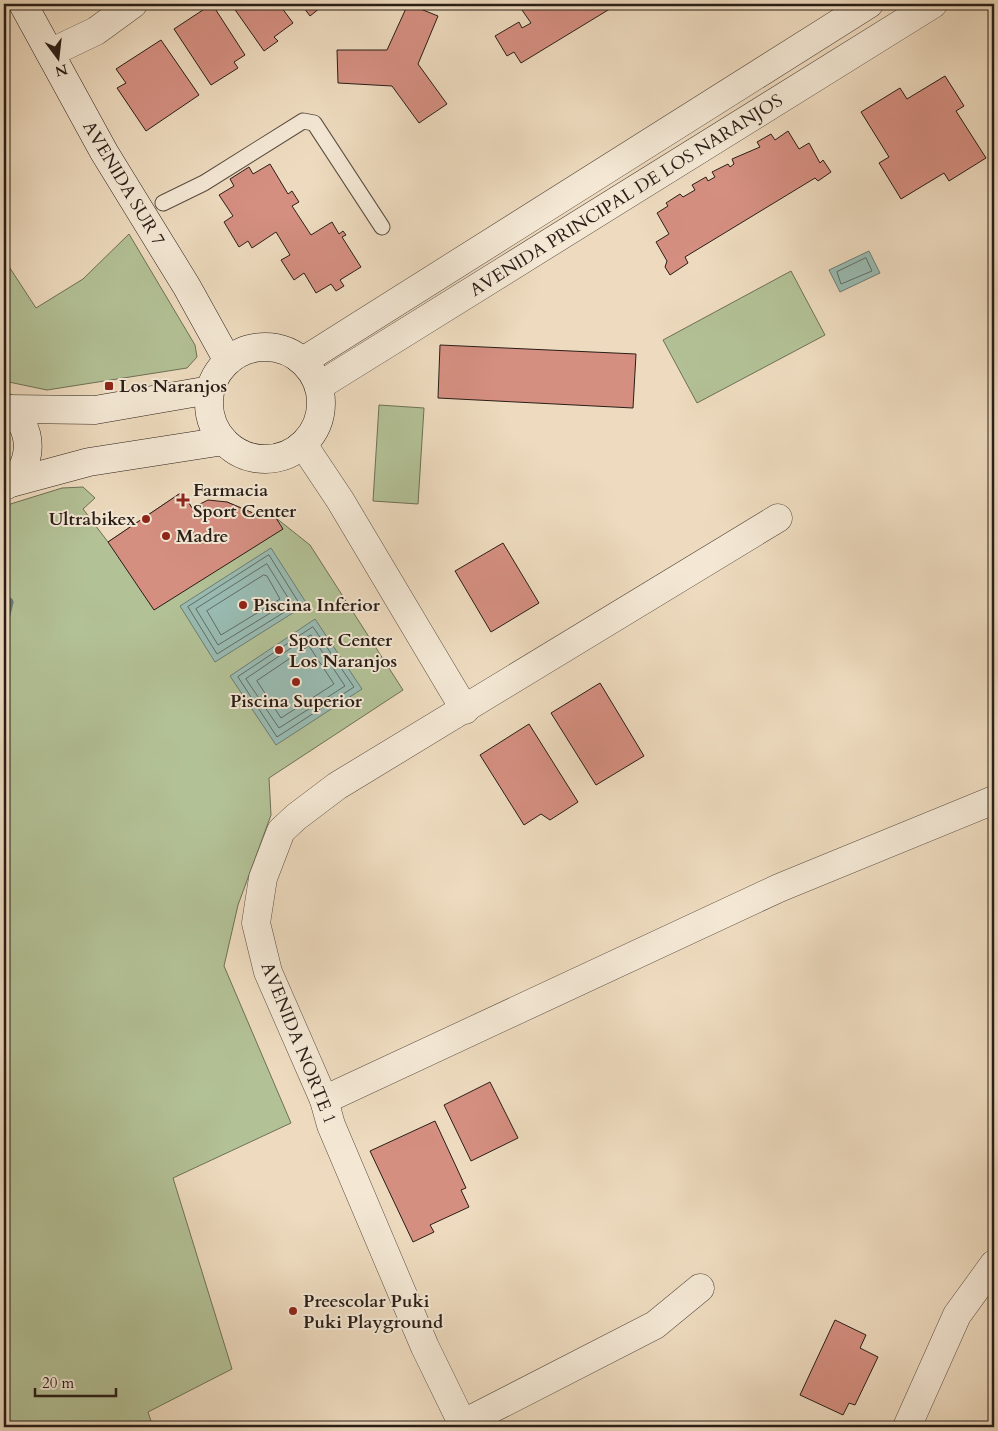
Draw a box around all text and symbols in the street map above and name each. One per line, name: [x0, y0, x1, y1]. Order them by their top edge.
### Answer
north arrow: [32, 32, 82, 82]
text: N: [53, 59, 70, 81]
street label: AVENIDA PRINCIPAL DE LOS NARANJOS: [465, 88, 788, 303]
street label: AVENIDA SUR 7: [77, 116, 171, 250]
place label: Los Naranjos: [119, 374, 227, 399]
marker: Los Naranjos: [103, 380, 115, 392]
place label: Farmacia Sport Center: [193, 478, 297, 524]
marker: Farmacia Sport Center: [177, 494, 189, 506]
place label: Ultrabikex: [49, 507, 136, 532]
marker: Ultrabikex: [140, 513, 152, 525]
place label: Madre: [176, 524, 228, 549]
marker: Madre: [160, 530, 172, 542]
place label: Piscina Inferior: [253, 593, 381, 618]
marker: Piscina Inferior: [237, 599, 249, 611]
place label: Sport Center Los Naranjos: [289, 628, 397, 674]
marker: Sport Center Los Naranjos: [273, 644, 285, 656]
marker: Piscina Superior: [290, 676, 302, 688]
place label: Piscina Superior: [230, 689, 363, 714]
street label: AVENIDA NORTE 1: [255, 958, 342, 1128]
place label: Preescolar Puki Puki Playground: [303, 1289, 444, 1335]
marker: Preescolar Puki Puki Playground: [287, 1305, 299, 1317]
scale bar: [35, 1366, 116, 1398]
text: 20 m: [42, 1373, 74, 1393]

